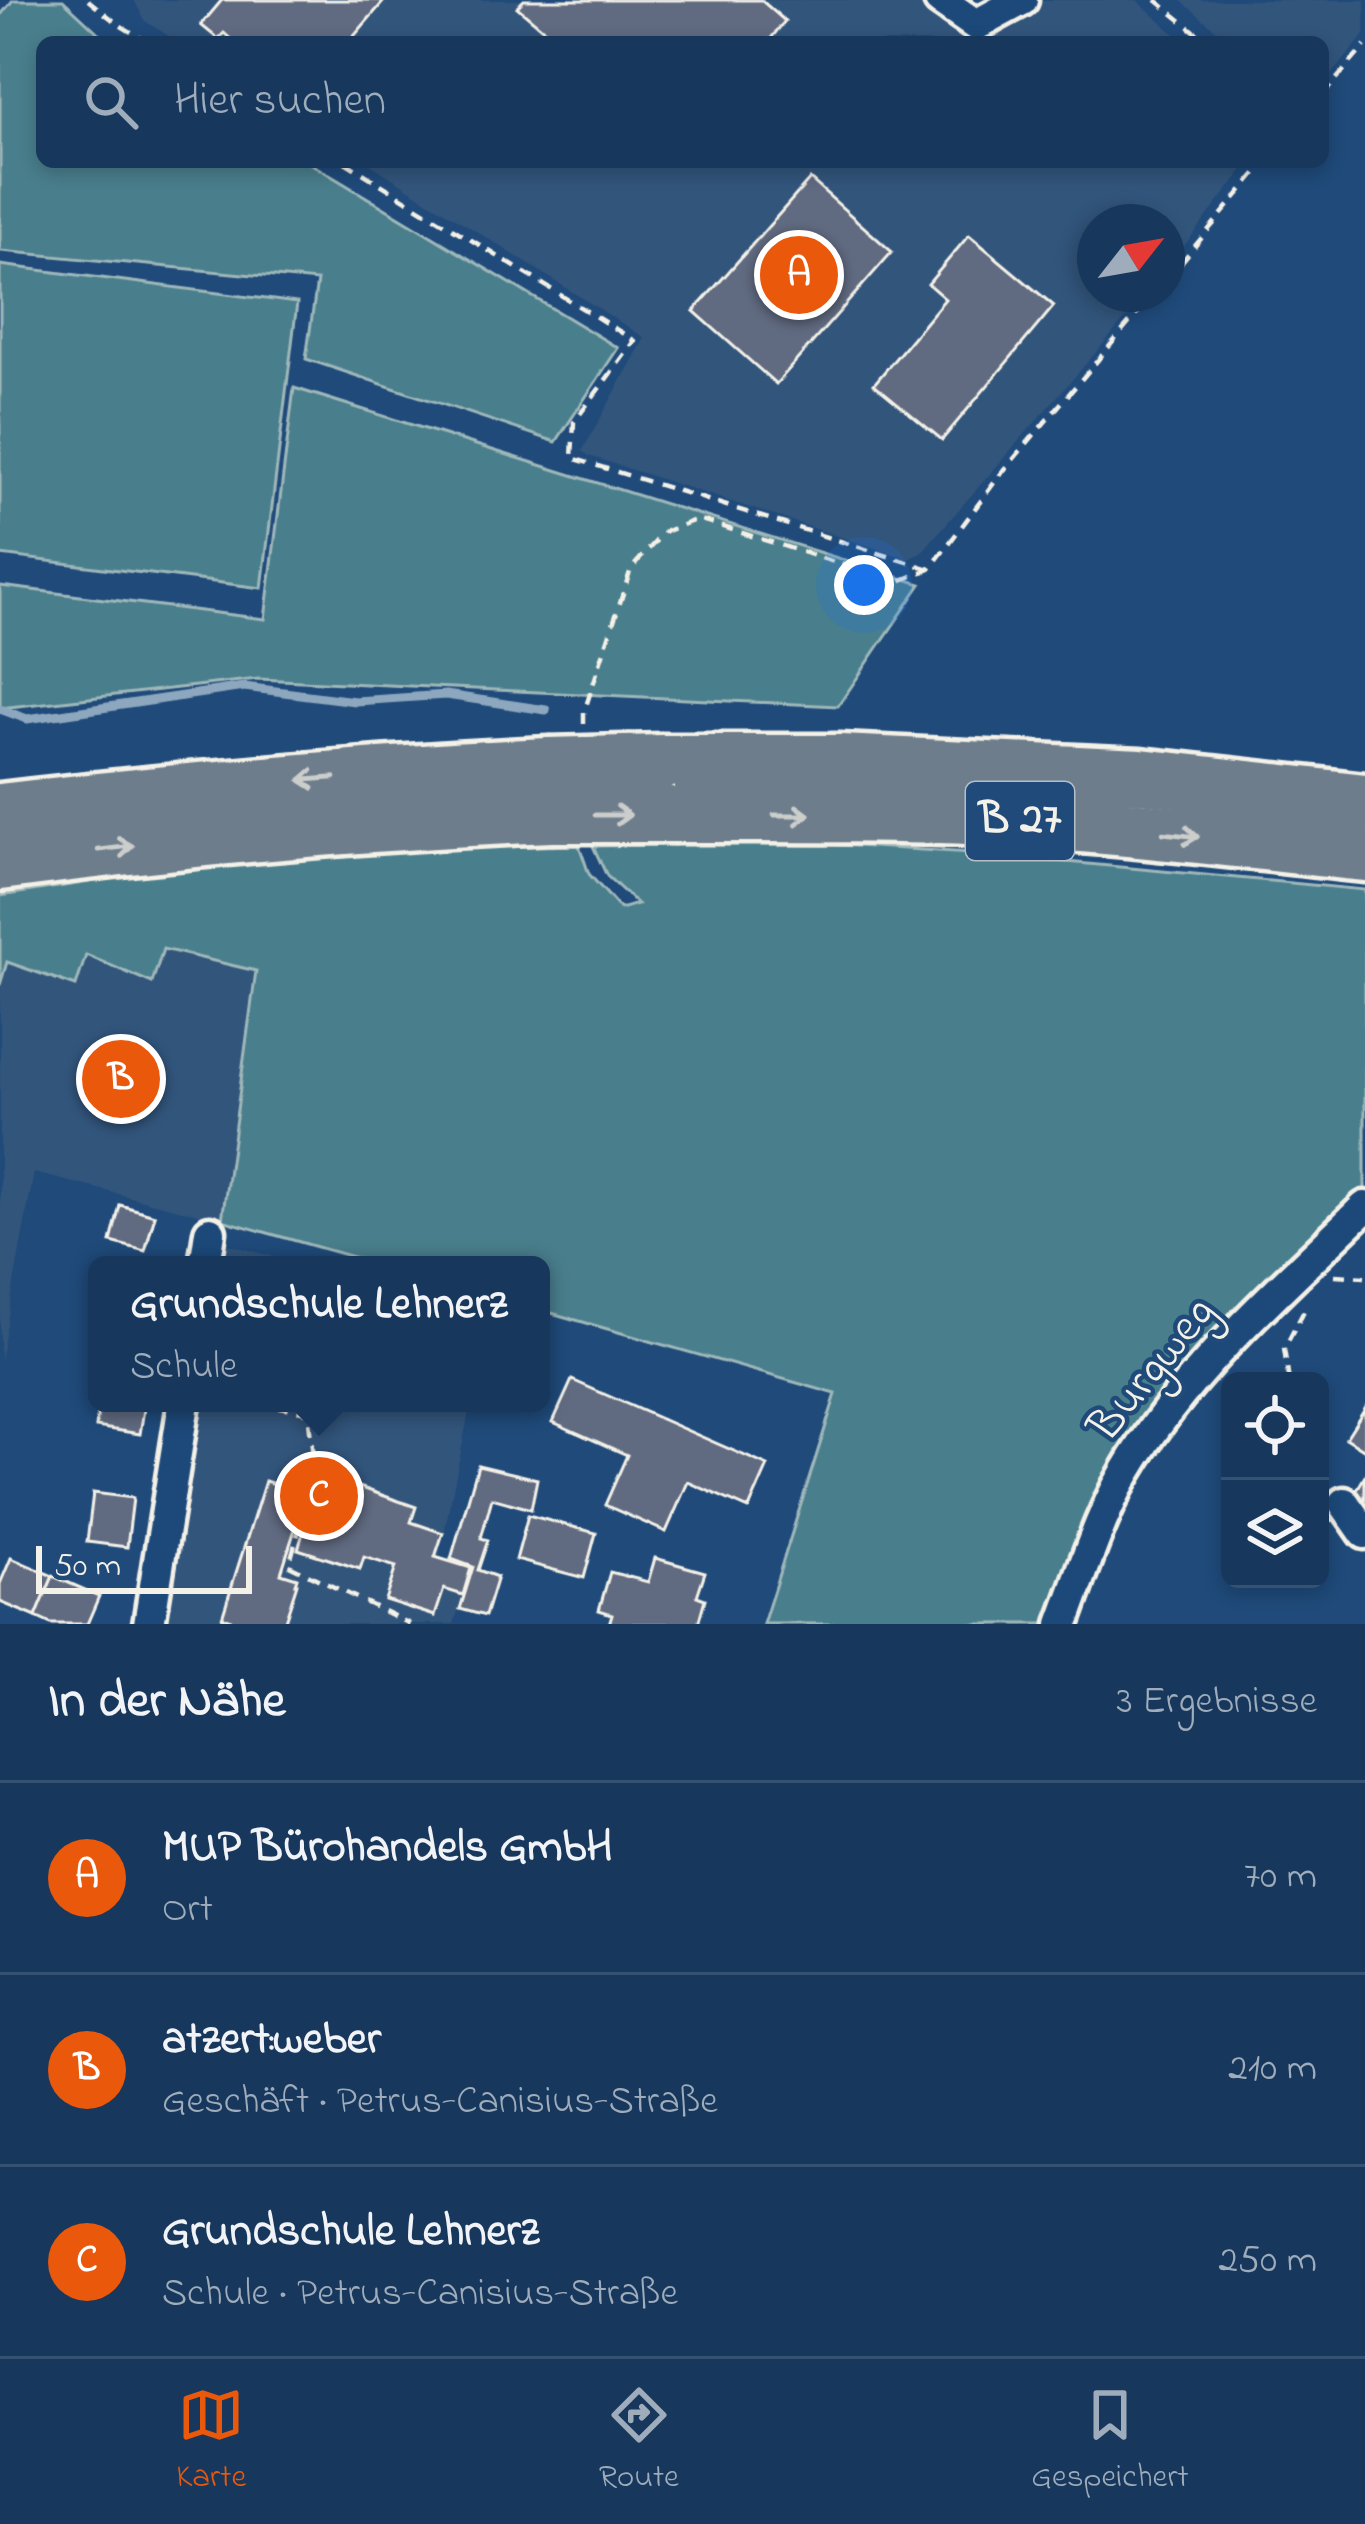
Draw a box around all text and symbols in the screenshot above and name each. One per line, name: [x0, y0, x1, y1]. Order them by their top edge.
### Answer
search box: [36, 36, 1329, 168]
icon: search: [78, 69, 144, 135]
text: Hier suchen: [174, 69, 386, 135]
north arrow: [1077, 204, 1185, 312]
pin: A: [760, 230, 838, 320]
your location: [834, 555, 894, 615]
one-way arrow: [298, 768, 337, 791]
road number: B 27: [966, 782, 1074, 860]
one-way arrow: [593, 804, 632, 826]
one-way arrow: [772, 804, 811, 826]
one-way arrow: [1161, 824, 1200, 847]
one-way arrow: [96, 836, 135, 858]
pin: B: [82, 1034, 160, 1124]
popup: [88, 1256, 550, 1412]
text: Grundschule Lehnerz: [130, 1273, 508, 1339]
street label: Burgweg: [1071, 1282, 1235, 1460]
text: Schule: [130, 1339, 237, 1396]
map controls: [1221, 1372, 1329, 1588]
button: locate: [1221, 1372, 1329, 1480]
pin: C: [280, 1451, 358, 1541]
button: layers: [1221, 1480, 1329, 1588]
scale bar: [36, 1540, 252, 1593]
text: 50 m: [54, 1543, 121, 1591]
text: In der Nähe: [48, 1665, 285, 1740]
text: 3 Ergebnisse: [1116, 1674, 1317, 1731]
text: MUP Bürohandels GmbH: [162, 1816, 612, 1882]
text: A: [75, 1849, 99, 1906]
text: 70 m: [1244, 1849, 1317, 1906]
text: Ort: [162, 1882, 213, 1939]
text: atzert:weber: [162, 2008, 381, 2074]
text: B: [74, 2041, 100, 2098]
text: 210 m: [1228, 2041, 1317, 2098]
text: Geschäft · Petrus-Canisius-Straße: [162, 2074, 718, 2131]
text: Grundschule Lehnerz: [162, 2200, 539, 2266]
text: C: [76, 2233, 98, 2290]
text: 250 m: [1218, 2233, 1317, 2290]
text: Schule · Petrus-Canisius-Straße: [162, 2266, 678, 2323]
tab: Karte: [176, 2382, 246, 2502]
tab: Route: [599, 2382, 679, 2502]
tab: Gespeichert: [1031, 2382, 1189, 2502]

